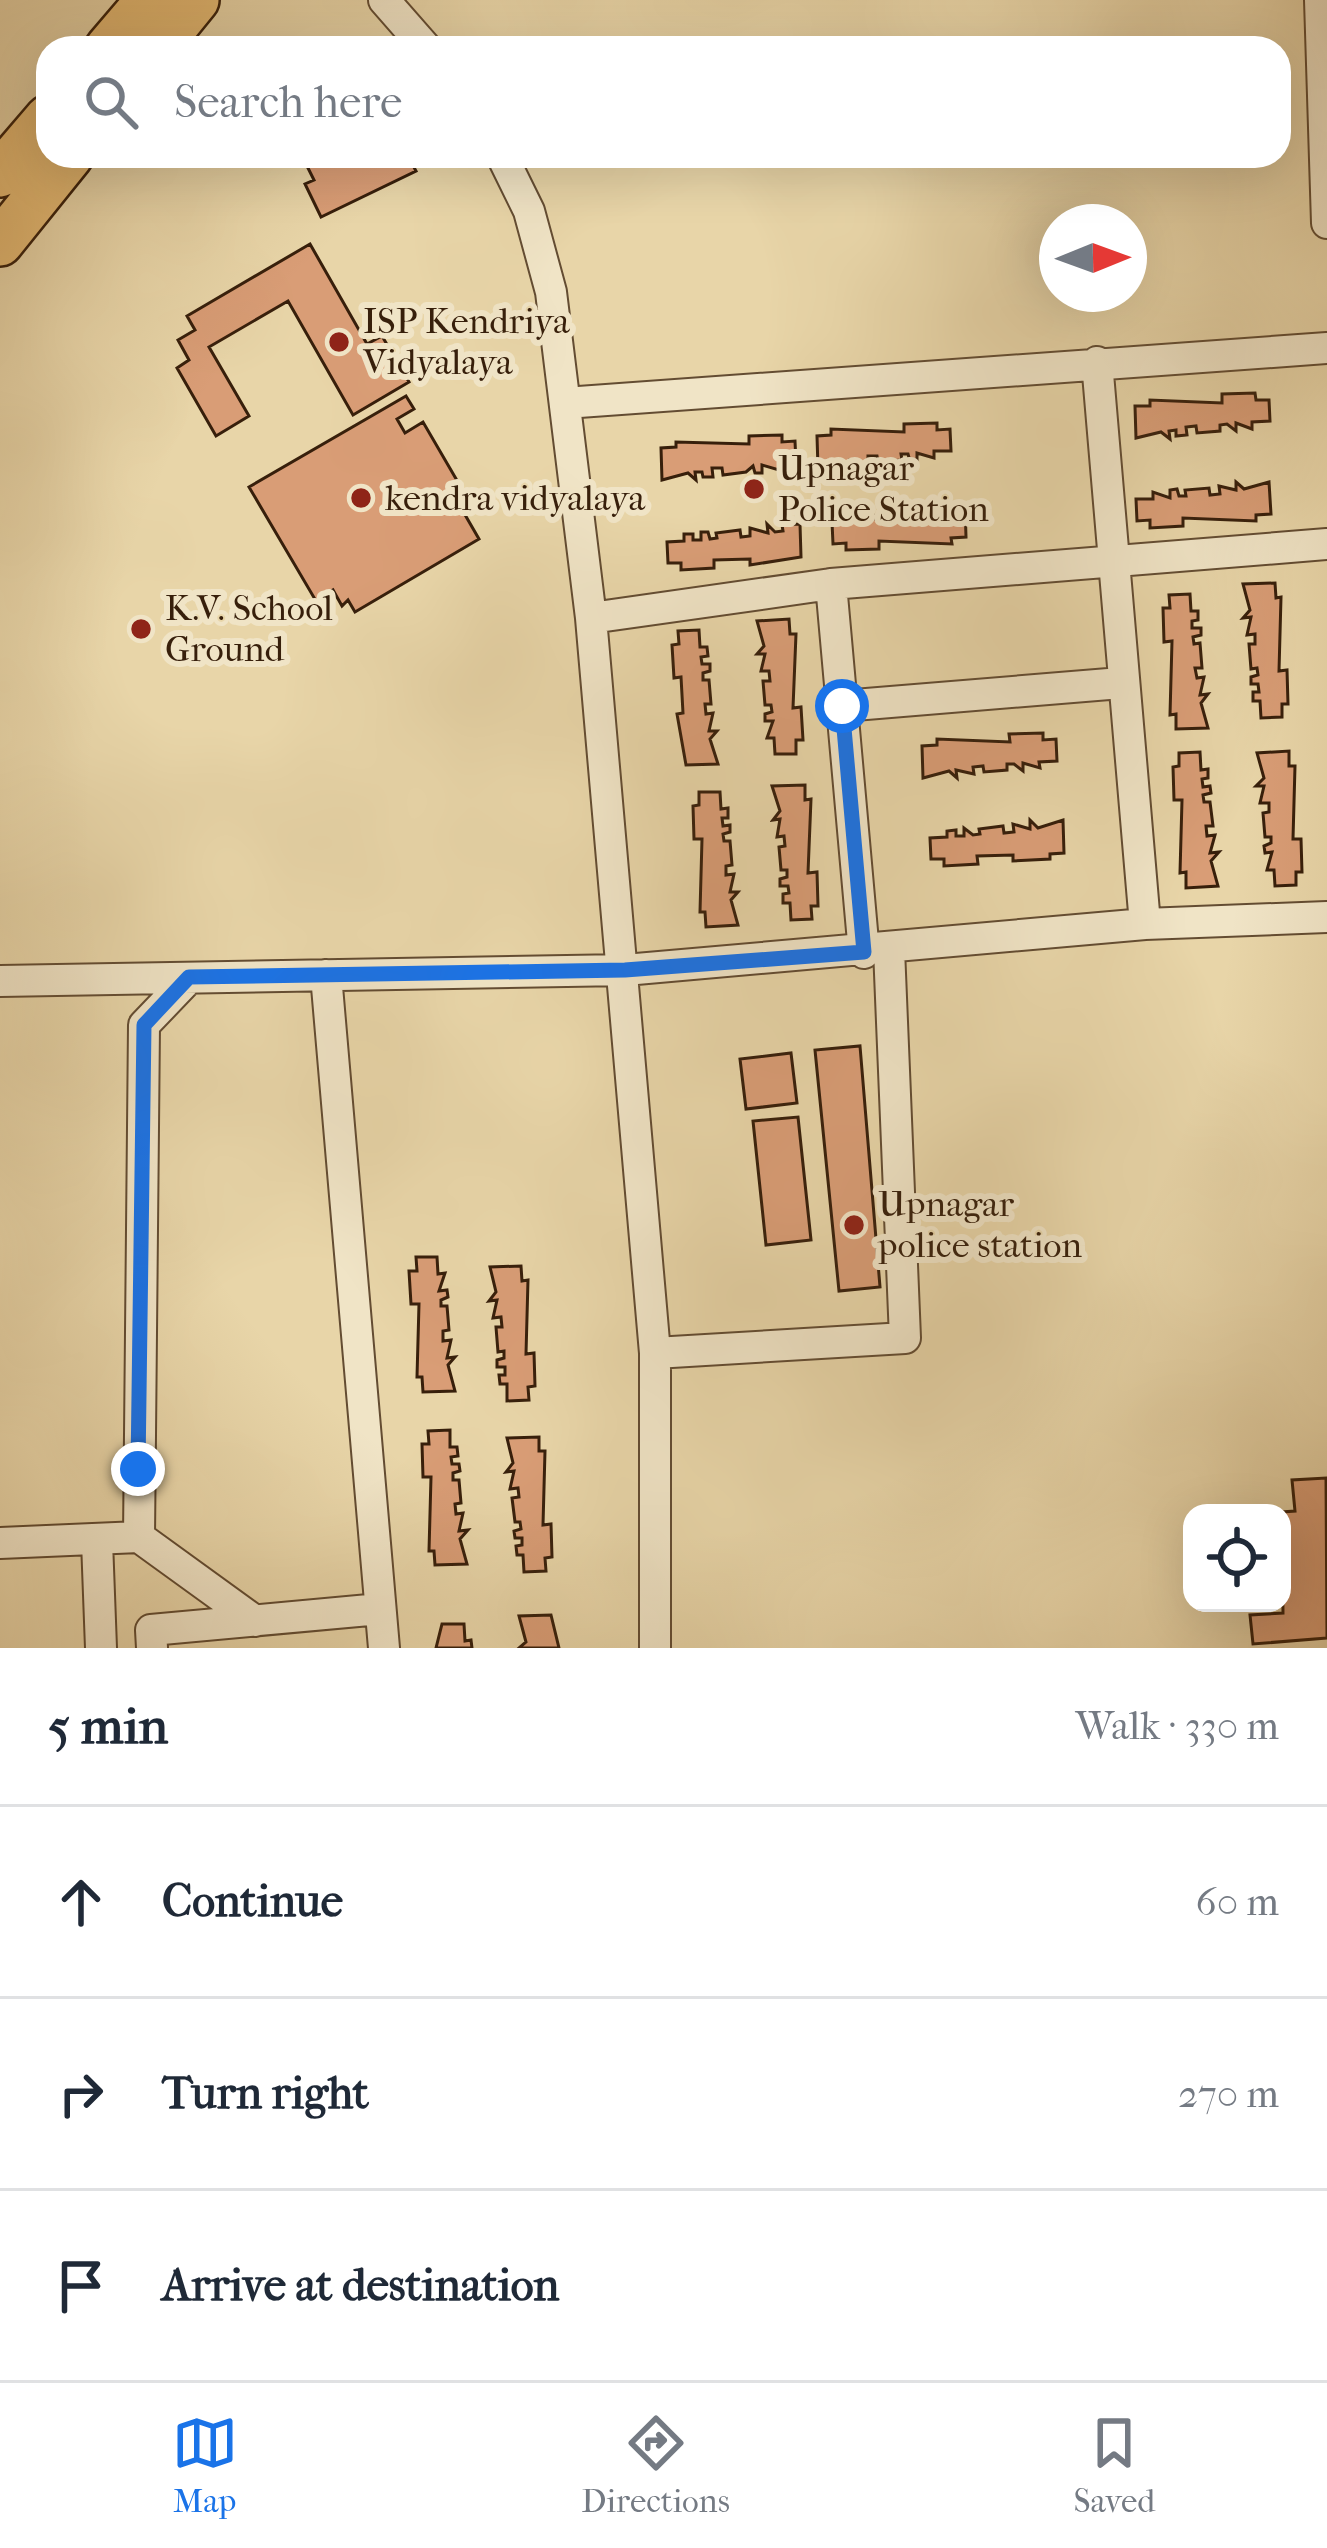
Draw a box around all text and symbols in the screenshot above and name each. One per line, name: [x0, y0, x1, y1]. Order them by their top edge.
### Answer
search box: [36, 36, 1291, 168]
icon: search: [78, 69, 144, 135]
text: Search here: [174, 76, 402, 129]
north arrow: [1039, 204, 1147, 312]
place label: ISP Kendriya Vidyalaya: [362, 300, 570, 383]
marker: ISP Kendriya Vidyalaya: [326, 329, 352, 355]
place label: Upnagar Police Station: [778, 447, 989, 530]
marker: Upnagar Police Station: [741, 476, 767, 502]
place label: kendra vidyalaya: [385, 477, 646, 519]
marker: kendra vidyalaya: [348, 485, 374, 511]
place label: K.V. School Ground: [165, 587, 333, 670]
marker: K.V. School Ground: [128, 616, 154, 642]
route start: [815, 679, 869, 733]
place label: Upnagar police station: [877, 1183, 1082, 1266]
marker: Upnagar police station: [841, 1212, 867, 1238]
route end: [111, 1442, 165, 1496]
map controls: [1183, 1504, 1291, 1612]
button: locate: [1183, 1504, 1291, 1612]
text: 5 min: [48, 1696, 168, 1756]
text: Walk · 330 m: [1076, 1703, 1279, 1749]
icon: ahead: [48, 1869, 114, 1935]
text: Continue: [162, 1875, 343, 1928]
text: 60 m: [1196, 1879, 1279, 1925]
icon: right: [48, 2061, 114, 2127]
text: Turn right: [162, 2067, 369, 2120]
text: 270 m: [1178, 2071, 1279, 2117]
icon: arrive: [48, 2253, 114, 2319]
text: Arrive at destination: [162, 2259, 559, 2312]
tab: Map: [172, 2410, 238, 2521]
tab: Directions: [581, 2410, 730, 2521]
tab: Saved: [1073, 2410, 1155, 2521]

